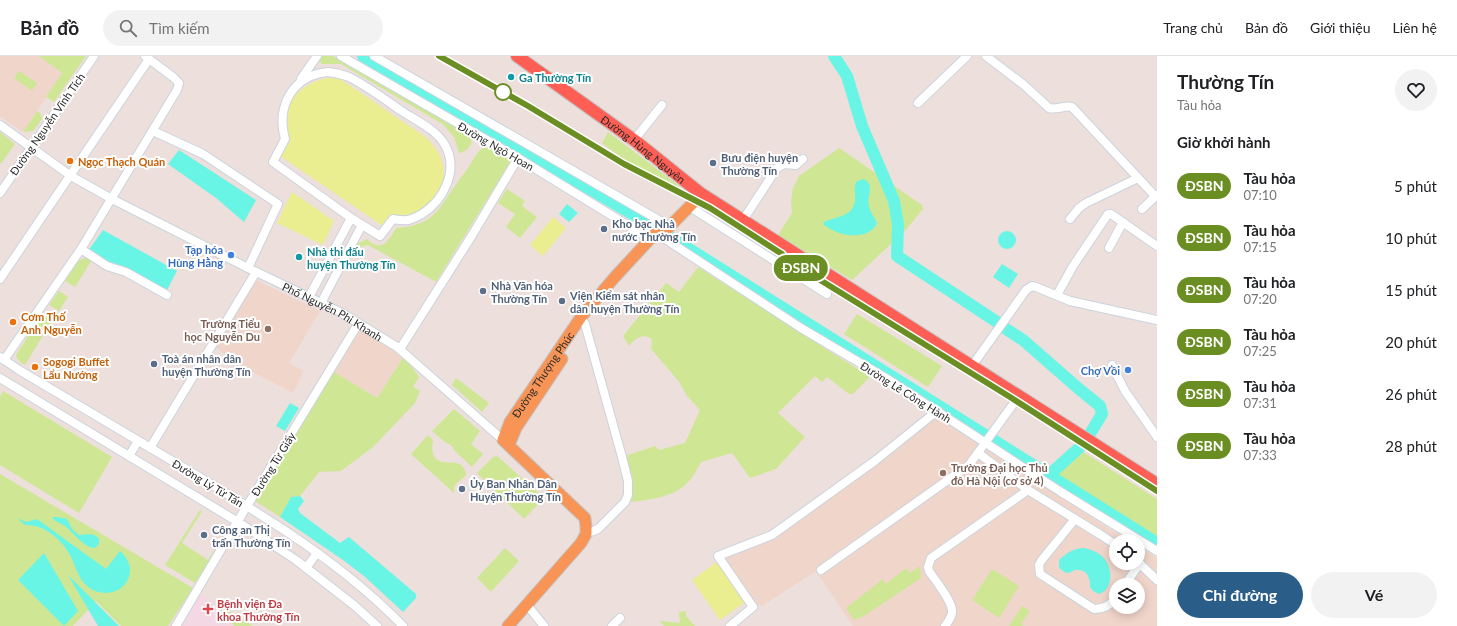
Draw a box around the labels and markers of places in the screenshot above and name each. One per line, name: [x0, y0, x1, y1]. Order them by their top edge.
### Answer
place label: Ga Thường Tín: [519, 71, 591, 84]
marker: Ga Thường Tín: [506, 72, 516, 82]
unlabelled marker: [494, 83, 512, 101]
place label: Bưu điện huyện Thường Tín: [721, 151, 798, 177]
place label: Ngọc Thạch Quán: [78, 155, 165, 168]
marker: Ngọc Thạch Quán: [65, 156, 75, 166]
marker: Bưu điện huyện Thường Tín: [708, 158, 718, 168]
place label: Kho bạc Nhà nước Thường Tín: [612, 217, 696, 243]
marker: Kho bạc Nhà nước Thường Tín: [599, 224, 609, 234]
place label: Tạp hóa Hùng Hằng: [168, 243, 223, 269]
place label: Nhà thi đấu huyện Thường Tín: [307, 245, 396, 271]
marker: Tạp hóa Hùng Hằng: [226, 250, 236, 260]
marker: Nhà thi đấu huyện Thường Tín: [294, 252, 304, 262]
place label: Nhà Văn hóa Thường Tín: [491, 279, 553, 305]
marker: Nhà Văn hóa Thường Tín: [478, 286, 488, 296]
place label: Viện Kiểm sát nhân dân huyện Thường Tín: [569, 289, 679, 315]
marker: Viện Kiểm sát nhân dân huyện Thường Tín: [557, 296, 567, 306]
place label: Cơm Thố Anh Nguyễn: [20, 310, 82, 336]
marker: Cơm Thố Anh Nguyễn: [8, 317, 18, 327]
place label: Trường Tiểu học Nguyễn Du: [184, 317, 260, 343]
marker: Trường Tiểu học Nguyễn Du: [263, 324, 273, 334]
place label: Toà án nhân dân huyện Thường Tín: [162, 352, 251, 378]
place label: Sogogi Buffet Lẩu Nướng: [43, 355, 110, 381]
marker: Toà án nhân dân huyện Thường Tín: [149, 359, 159, 369]
marker: Sogogi Buffet Lẩu Nướng: [30, 362, 40, 372]
place label: Chợ Vồi: [1081, 364, 1120, 377]
marker: Chợ Vồi: [1123, 365, 1133, 375]
place label: Trường Đại học Thủ đô Hà Nội (cơ sở 4): [951, 461, 1048, 487]
marker: Trường Đại học Thủ đô Hà Nội (cơ sở 4): [938, 468, 948, 478]
place label: Ủy Ban Nhân Dân Huyện Thường Tín: [470, 477, 561, 503]
marker: Ủy Ban Nhân Dân Huyện Thường Tín: [457, 484, 467, 494]
place label: Công an Thị trấn Thường Tín: [212, 523, 291, 549]
marker: Công an Thị trấn Thường Tín: [199, 530, 209, 540]
place label: Bệnh viện Đa khoa Thường Tín: [217, 597, 300, 623]
marker: Bệnh viện Đa khoa Thường Tín: [202, 603, 214, 615]

